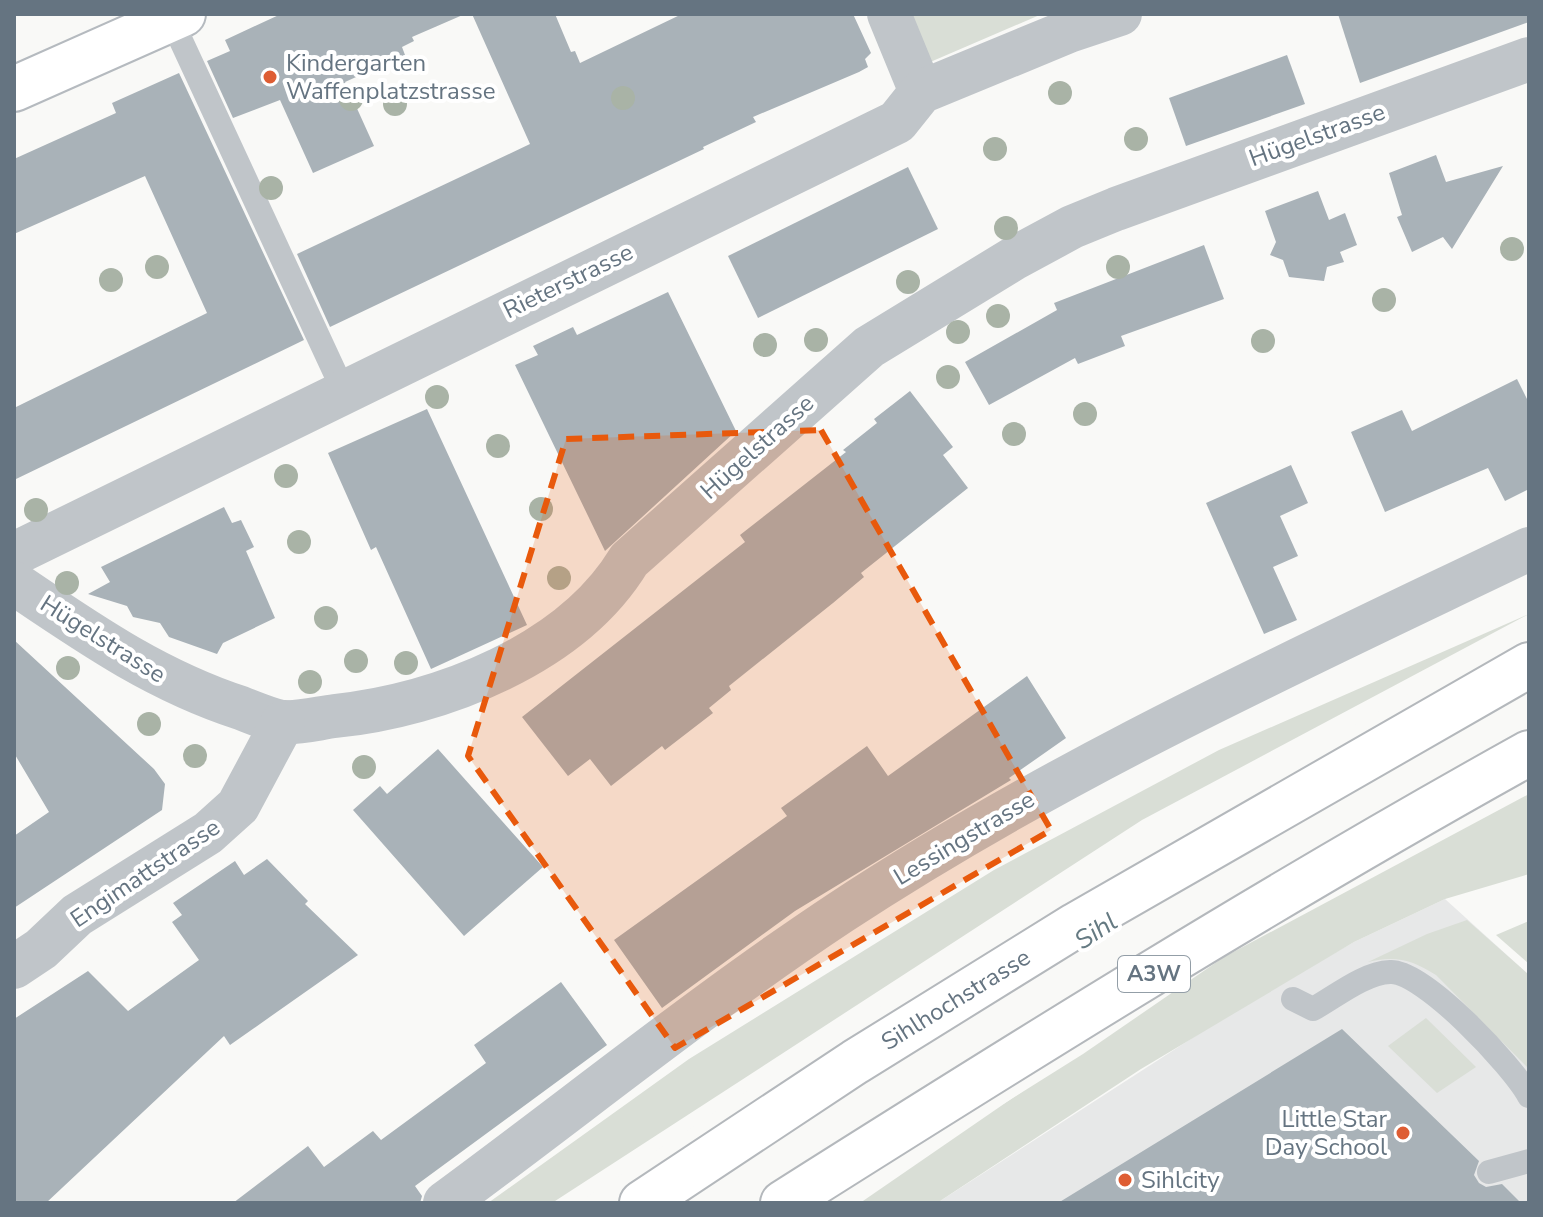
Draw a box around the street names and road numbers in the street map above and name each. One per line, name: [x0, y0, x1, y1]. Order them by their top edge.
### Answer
street label: Hügelstrasse: [1245, 96, 1389, 174]
street label: Rieterstrasse: [498, 236, 638, 326]
street label: Hügelstrasse: [693, 387, 821, 507]
street label: Hügelstrasse: [34, 588, 172, 690]
street label: Lessingstrasse: [888, 783, 1040, 893]
street label: Engimattstrasse: [64, 811, 226, 935]
street label: Sihlhochstrasse: [875, 941, 1036, 1058]
road number: A3W: [1118, 956, 1190, 992]

